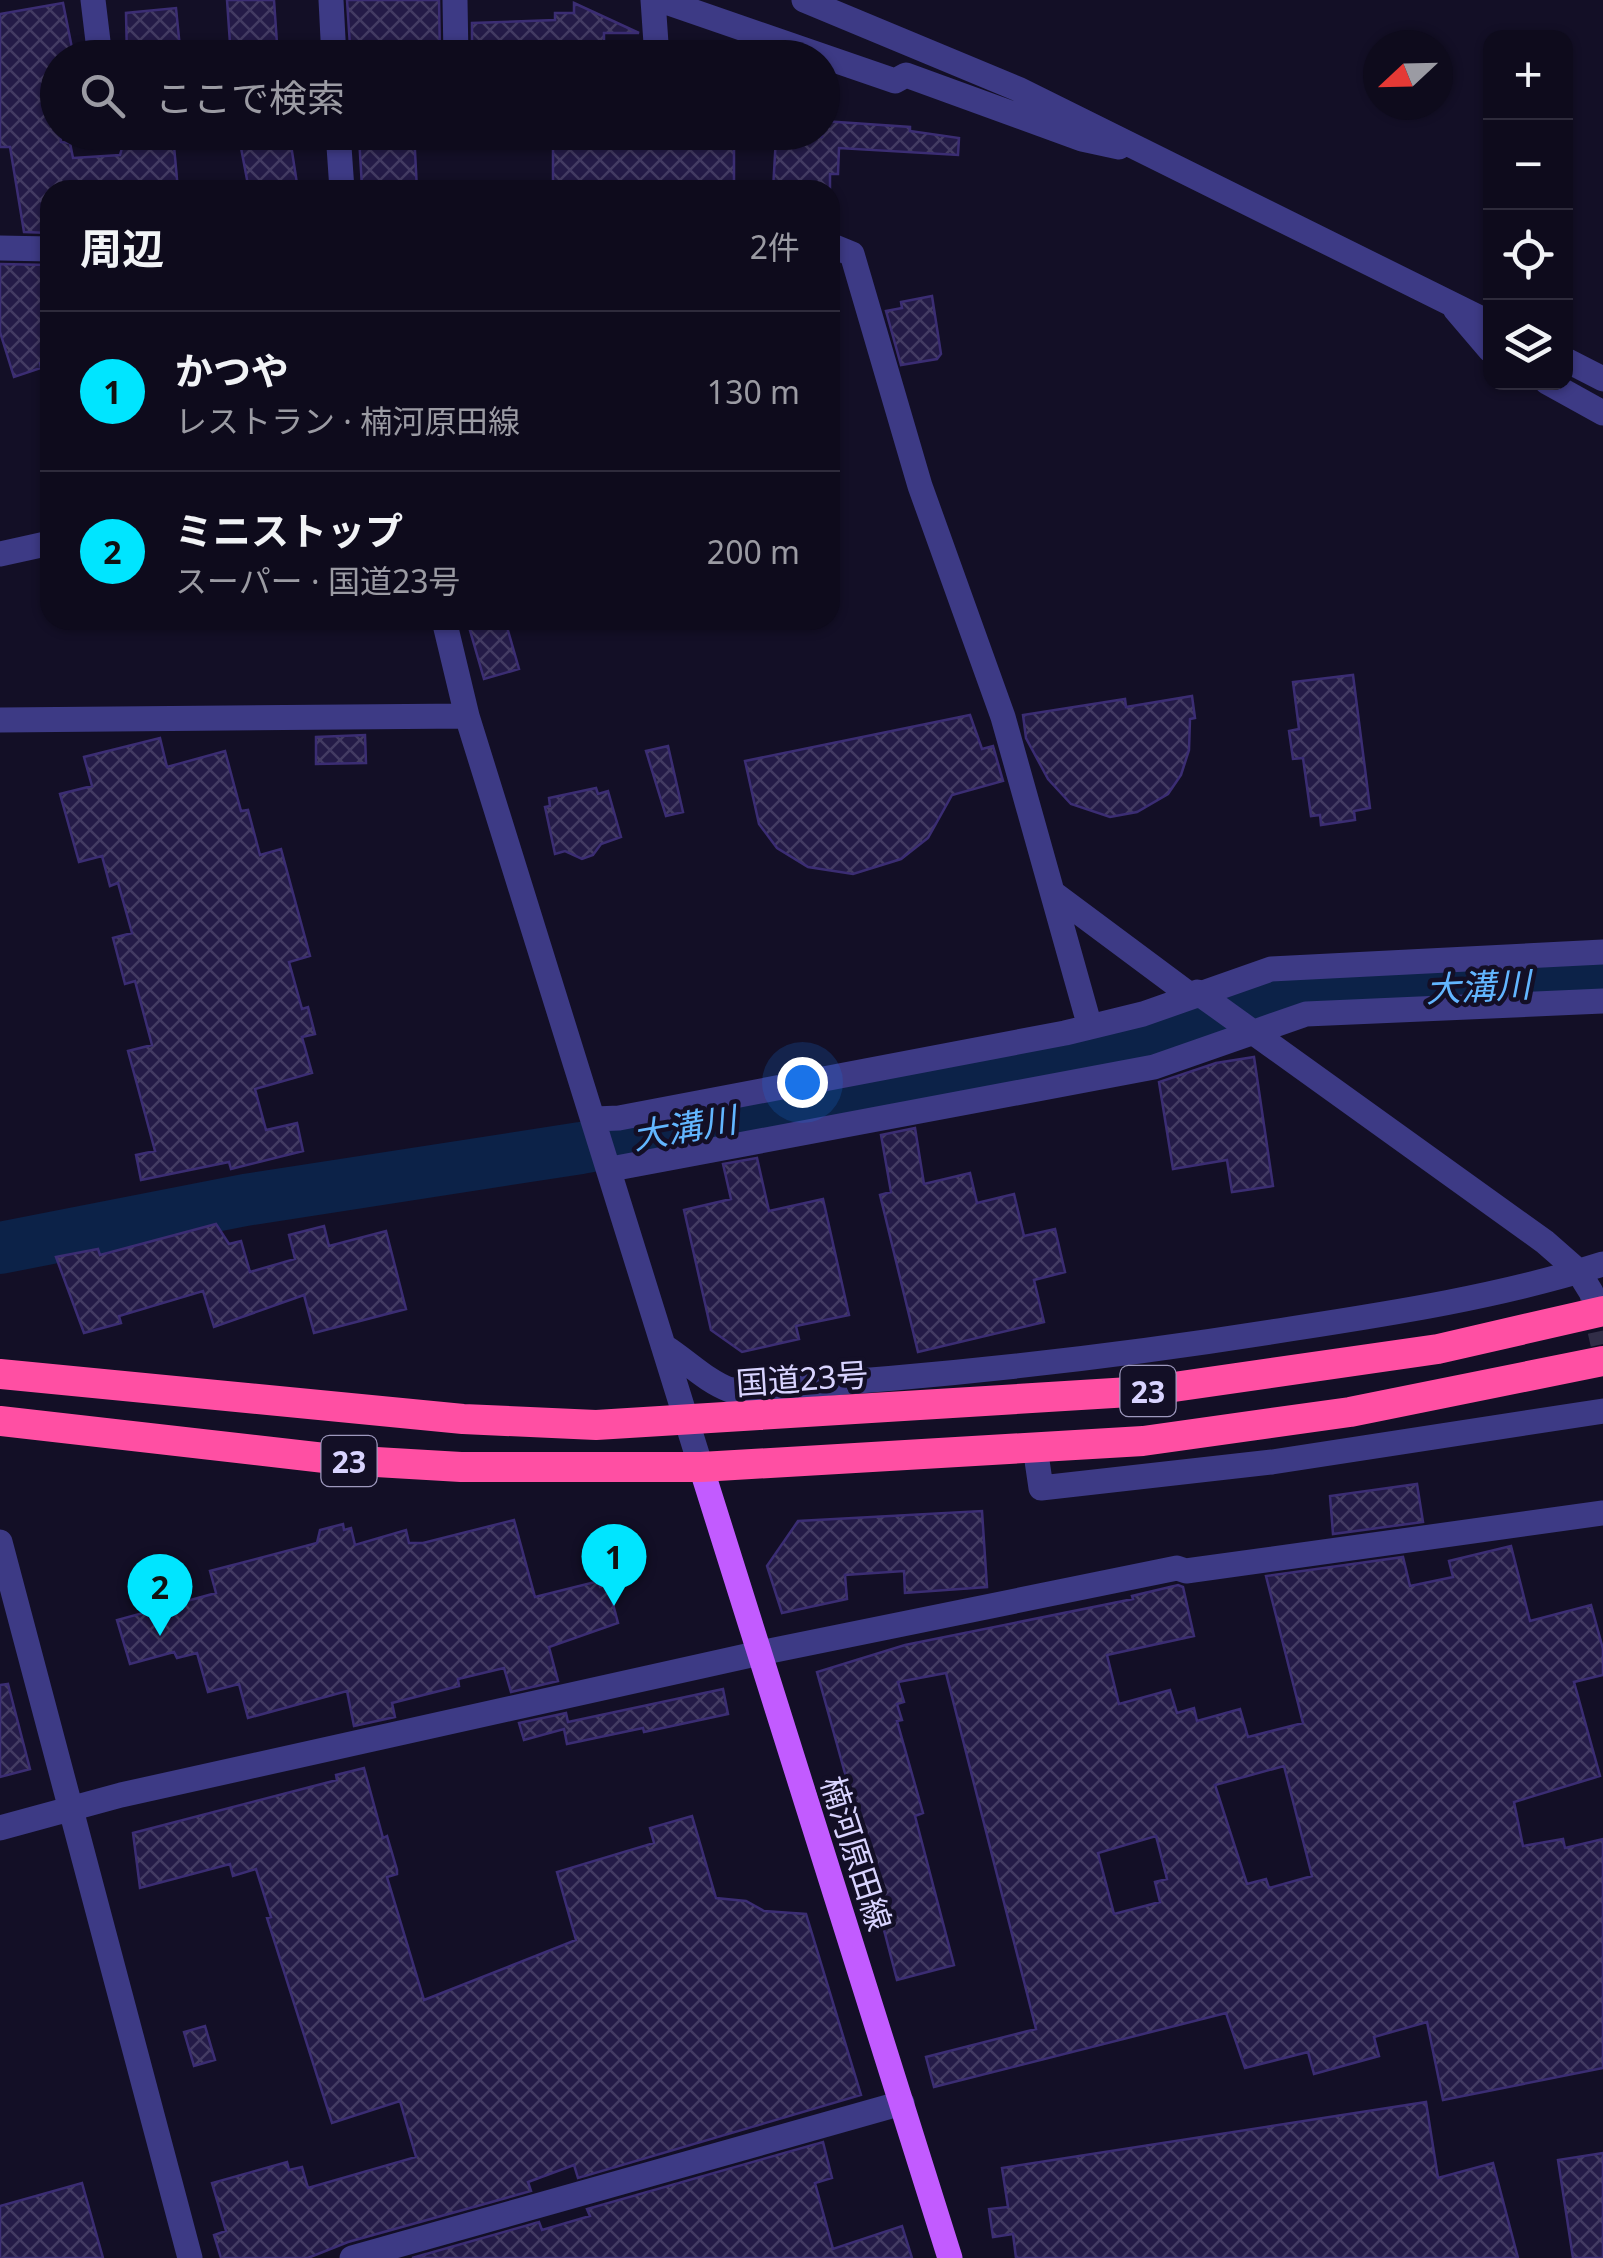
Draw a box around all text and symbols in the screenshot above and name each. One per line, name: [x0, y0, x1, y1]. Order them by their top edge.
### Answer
north arrow: [1363, 30, 1453, 120]
map controls: [1483, 30, 1573, 390]
button: +: [1483, 30, 1573, 120]
search box: [40, 40, 840, 150]
icon: search: [75, 68, 130, 123]
text: ここで検索: [155, 71, 345, 123]
button: −: [1483, 120, 1573, 210]
button: locate: [1483, 210, 1573, 300]
text: 周辺: [80, 219, 164, 276]
text: 2件: [750, 225, 800, 268]
button: layers: [1483, 300, 1573, 390]
text: かつや: [175, 344, 289, 396]
text: 1: [103, 370, 122, 413]
text: 130 m: [707, 370, 800, 413]
text: レストラン · 楠河原田線: [175, 399, 520, 442]
text: ミニストップ: [175, 504, 403, 556]
text: 2: [103, 530, 122, 573]
text: 200 m: [707, 530, 800, 573]
text: スーパー · 国道23号: [175, 559, 461, 602]
water label: 大溝川: [1424, 960, 1536, 1012]
your location: [777, 1057, 828, 1108]
water label: 大溝川: [628, 1094, 744, 1159]
street label: 国道23号: [734, 1352, 870, 1404]
road number: 23: [1120, 1366, 1176, 1416]
road number: 23: [322, 1436, 376, 1486]
pin: 1: [582, 1524, 646, 1606]
pin: 2: [128, 1554, 192, 1636]
street label: 楠河原田線: [812, 1770, 902, 1936]

